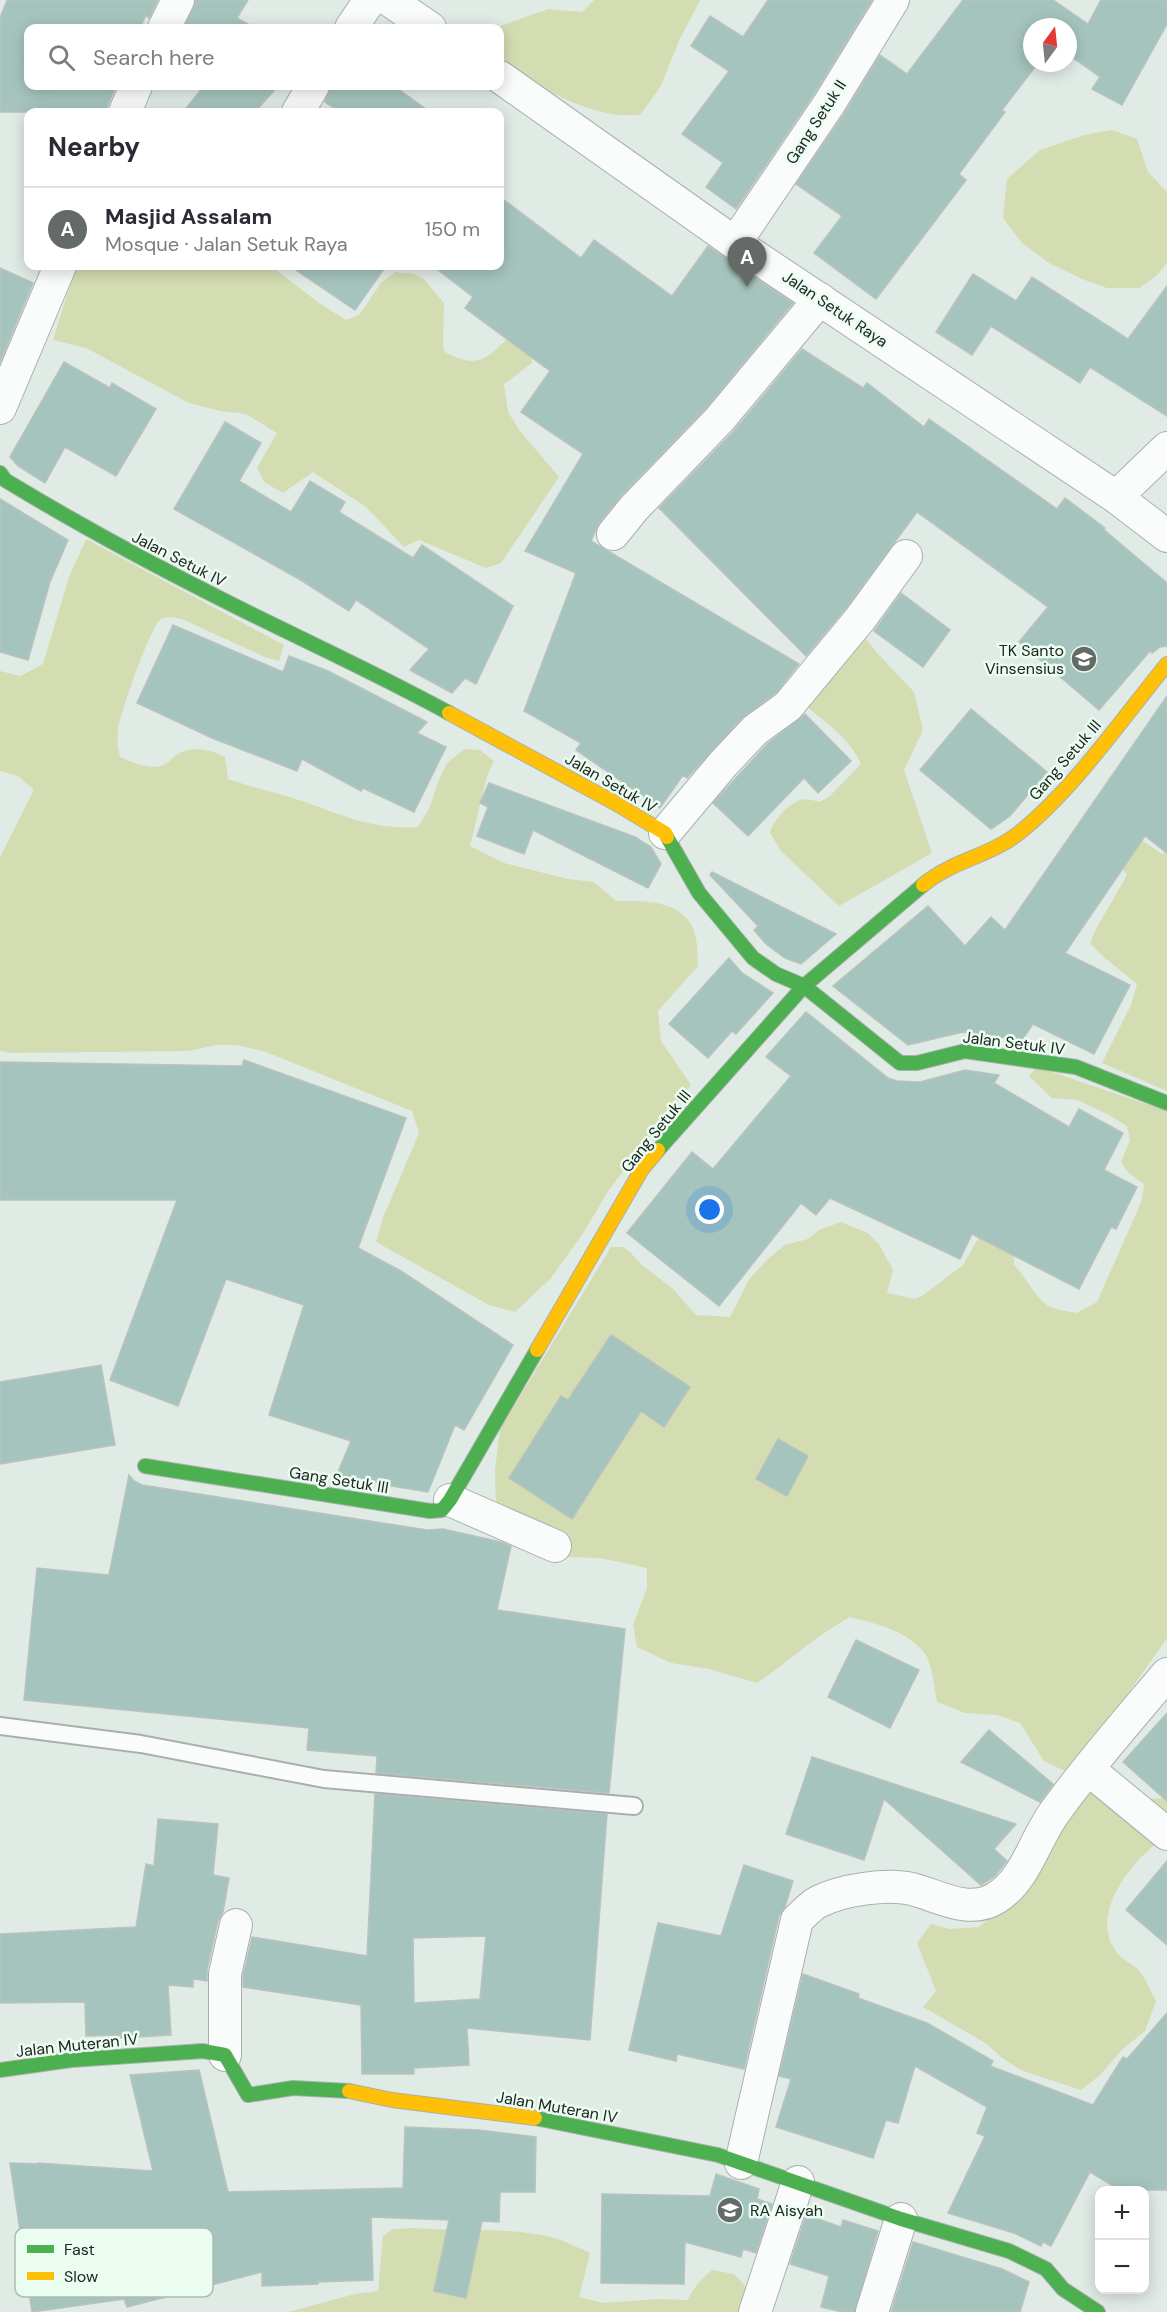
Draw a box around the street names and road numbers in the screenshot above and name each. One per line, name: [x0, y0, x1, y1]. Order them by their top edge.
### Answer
street label: Gang Setuk II: [781, 76, 851, 168]
street label: Jalan Setuk Raya: [778, 266, 892, 352]
street label: Jalan Setuk IV: [128, 526, 230, 592]
street label: Gang Setuk III: [1024, 715, 1106, 805]
street label: Jalan Setuk IV: [561, 748, 661, 818]
street label: Jalan Setuk IV: [962, 1026, 1067, 1060]
street label: Gang Setuk III: [616, 1085, 696, 1177]
street label: Gang Setuk III: [288, 1462, 390, 1498]
street label: Jalan Muteran IV: [15, 2028, 139, 2062]
street label: Jalan Muteran IV: [495, 2086, 620, 2128]

